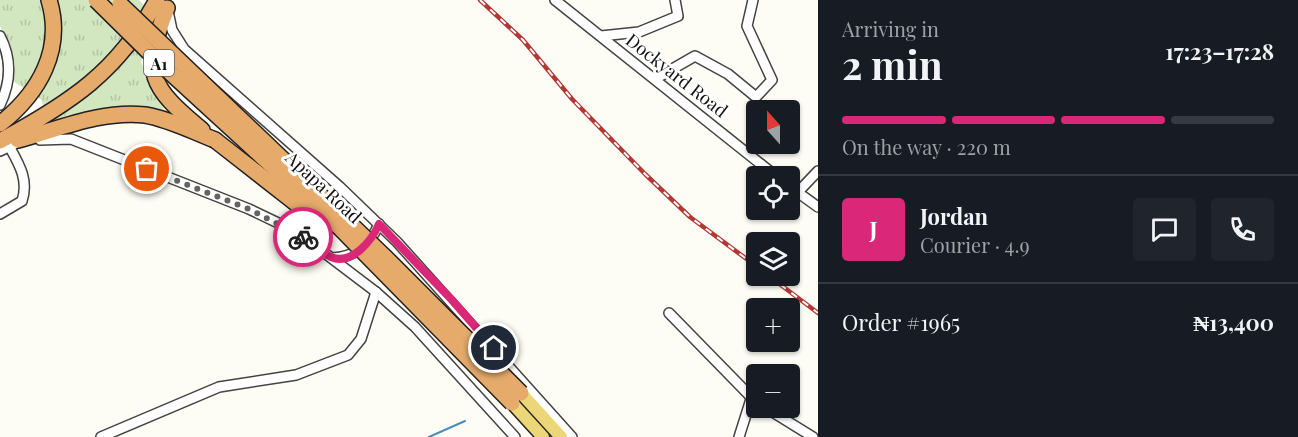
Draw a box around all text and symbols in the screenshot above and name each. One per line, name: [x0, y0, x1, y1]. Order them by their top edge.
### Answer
text: Arriving in: [842, 15, 939, 42]
street label: Dockyard Road: [621, 28, 733, 123]
text: 17:23–17:28: [1165, 36, 1274, 66]
text: 2 min: [842, 38, 943, 90]
road number: A1: [144, 50, 174, 76]
north arrow: [746, 100, 800, 154]
map controls: [746, 100, 800, 418]
text: On the way · 220 m: [842, 133, 1011, 160]
pin: [121, 143, 172, 194]
street label: Apapa Road: [280, 145, 367, 229]
icon: bag: [130, 152, 163, 185]
button: locate: [746, 166, 800, 220]
button: chat: [1133, 198, 1196, 261]
button: phone: [1211, 198, 1274, 261]
text: Jordan: [920, 201, 988, 231]
courier: [273, 207, 333, 267]
text: J: [869, 214, 878, 244]
icon: bike: [287, 221, 320, 254]
text: Courier · 4.9: [920, 231, 1030, 258]
button: layers: [746, 232, 800, 286]
button: +: [746, 298, 800, 352]
text: Order #1965: [842, 307, 960, 337]
text: ₦13,400: [1193, 307, 1274, 337]
pin: [468, 322, 519, 373]
icon: home: [477, 331, 510, 364]
button: −: [746, 364, 800, 418]

